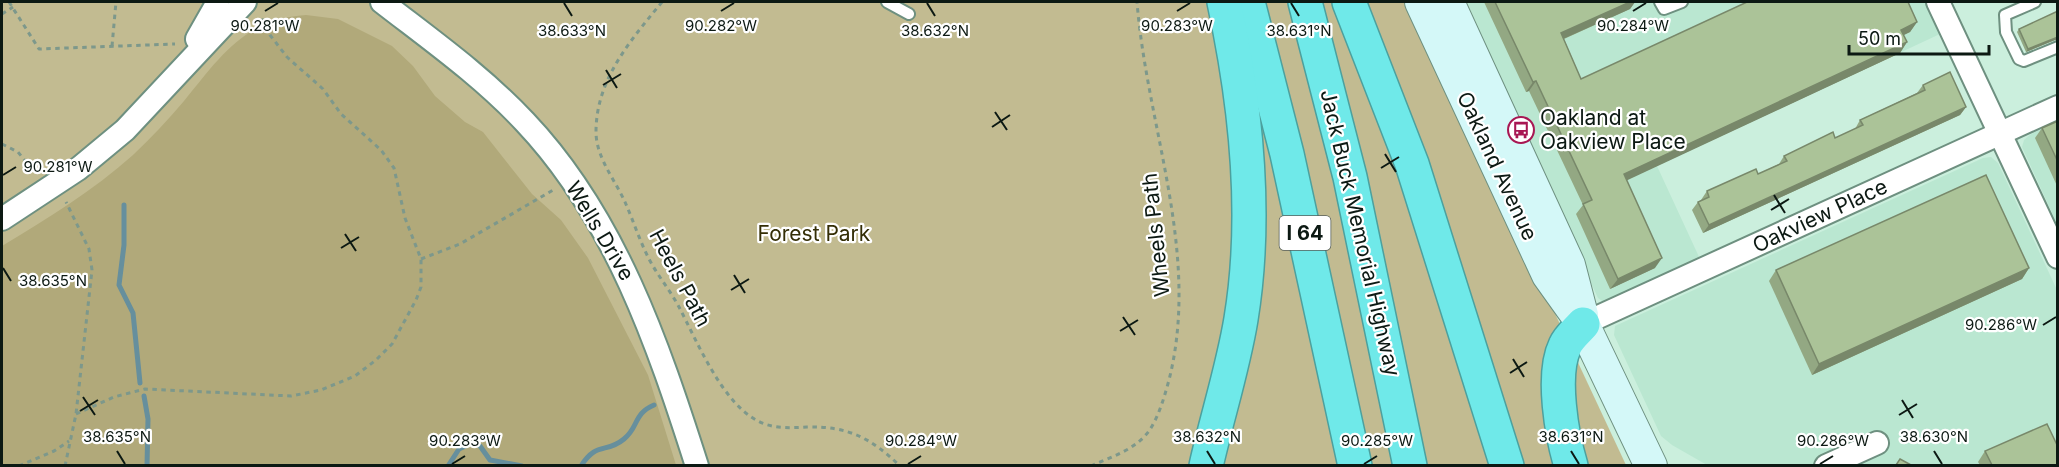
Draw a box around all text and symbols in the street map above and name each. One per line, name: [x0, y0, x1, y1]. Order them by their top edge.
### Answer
text: 90.281°W: [231, 16, 300, 35]
text: 90.282°W: [685, 16, 757, 35]
text: 90.283°W: [1141, 16, 1213, 35]
text: 90.284°W: [1597, 16, 1669, 35]
scale bar: [1849, 18, 1988, 56]
text: 38.633°N: [538, 21, 606, 40]
text: 38.632°N: [901, 21, 969, 40]
text: 38.631°N: [1267, 21, 1331, 40]
text: 50 m: [1858, 28, 1901, 49]
street label: Jack Buck Memorial Highway: [1315, 87, 1406, 379]
street label: Oakland Avenue: [1452, 87, 1543, 244]
place label: Oakland at Oakview Place: [1540, 105, 1686, 154]
bus stop icon: Oakland at Oakview Place: [1506, 115, 1536, 145]
text: 90.281°W: [24, 157, 93, 176]
street label: Wheels Path: [1137, 172, 1174, 298]
street label: Oakview Place: [1748, 173, 1891, 258]
street label: Wells Drive: [561, 177, 640, 285]
road number: I 64: [1280, 216, 1330, 250]
park label: Forest Park: [758, 221, 871, 246]
street label: Heels Path: [644, 225, 717, 331]
text: 38.635°N: [19, 271, 87, 290]
text: 90.286°W: [1965, 315, 2037, 334]
text: 38.635°N: [83, 427, 151, 446]
text: 38.632°N: [1173, 427, 1241, 446]
text: 38.631°N: [1539, 427, 1603, 446]
text: 38.630°N: [1900, 427, 1968, 446]
text: 90.283°W: [429, 431, 501, 450]
text: 90.284°W: [885, 431, 957, 450]
text: 90.285°W: [1341, 431, 1413, 450]
text: 90.286°W: [1797, 431, 1869, 450]

